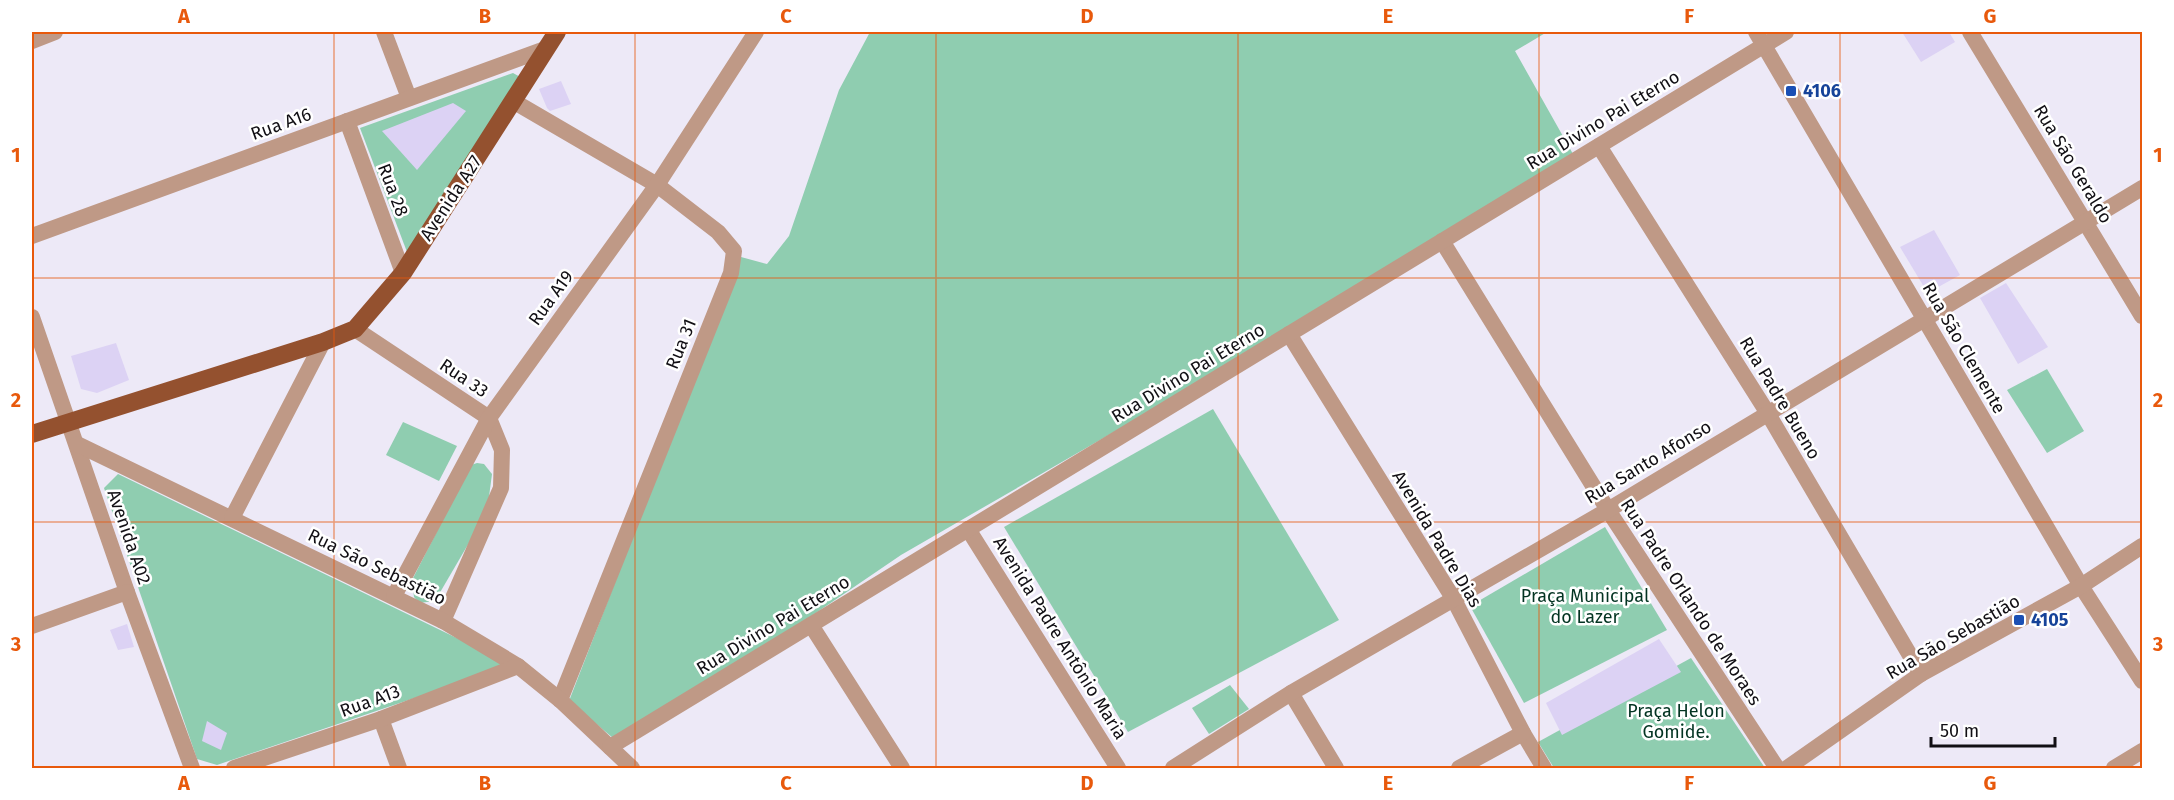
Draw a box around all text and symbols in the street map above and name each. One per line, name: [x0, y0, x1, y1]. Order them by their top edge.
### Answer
text: A: [177, 4, 191, 28]
text: B: [479, 4, 491, 28]
text: C: [780, 4, 792, 28]
text: D: [1080, 4, 1094, 28]
text: E: [1383, 4, 1393, 28]
text: F: [1684, 4, 1694, 28]
text: G: [1984, 4, 1996, 28]
street label: Rua Divino Pai Eterno: [1522, 66, 1684, 174]
place label: 4106: [1803, 80, 1841, 102]
marker: 4106: [1784, 84, 1798, 98]
street label: Rua São Geraldo: [2029, 101, 2117, 227]
street label: Rua A16: [248, 103, 314, 145]
text: 1: [11, 143, 21, 167]
text: 1: [2153, 143, 2163, 167]
street label: Avenida A27: [415, 151, 487, 245]
street label: Rua 28: [373, 160, 413, 220]
street label: Rua A19: [524, 266, 578, 330]
street label: Rua São Clemente: [1918, 279, 2010, 417]
street label: Rua 31: [661, 316, 701, 372]
street label: Rua Divino Pai Eterno: [1107, 319, 1269, 427]
street label: Rua Padre Bueno: [1735, 333, 1825, 463]
street label: Rua 33: [436, 354, 492, 402]
text: 2: [11, 388, 21, 412]
text: 2: [2153, 388, 2163, 412]
street label: Rua Santo Afonso: [1581, 416, 1715, 508]
street label: Avenida Padre Dias: [1388, 467, 1486, 611]
street label: Avenida A02: [102, 487, 156, 587]
street label: Rua Padre Orlando de Moraes: [1616, 494, 1766, 710]
street label: Rua São Sebastião: [304, 524, 450, 610]
street label: Avenida Padre Antônio Maria: [988, 533, 1132, 743]
street label: Rua Divino Pai Eterno: [692, 571, 854, 679]
park label: Praça Municipal do Lazer: [1521, 585, 1649, 628]
street label: Rua São Sebastião: [1882, 590, 2024, 684]
place label: 4105: [2031, 609, 2069, 631]
marker: 4105: [2012, 613, 2026, 627]
text: 3: [10, 632, 21, 656]
text: 3: [2152, 632, 2163, 656]
street label: Rua A13: [337, 680, 403, 722]
park label: Praça Helon Gomide.: [1627, 700, 1725, 743]
scale bar: [1931, 710, 2056, 748]
text: 50 m: [1940, 720, 1979, 742]
text: A: [177, 771, 191, 795]
text: B: [479, 771, 491, 795]
text: C: [780, 771, 792, 795]
text: D: [1080, 771, 1094, 795]
text: E: [1383, 771, 1393, 795]
text: F: [1684, 771, 1694, 795]
text: G: [1984, 771, 1996, 795]

